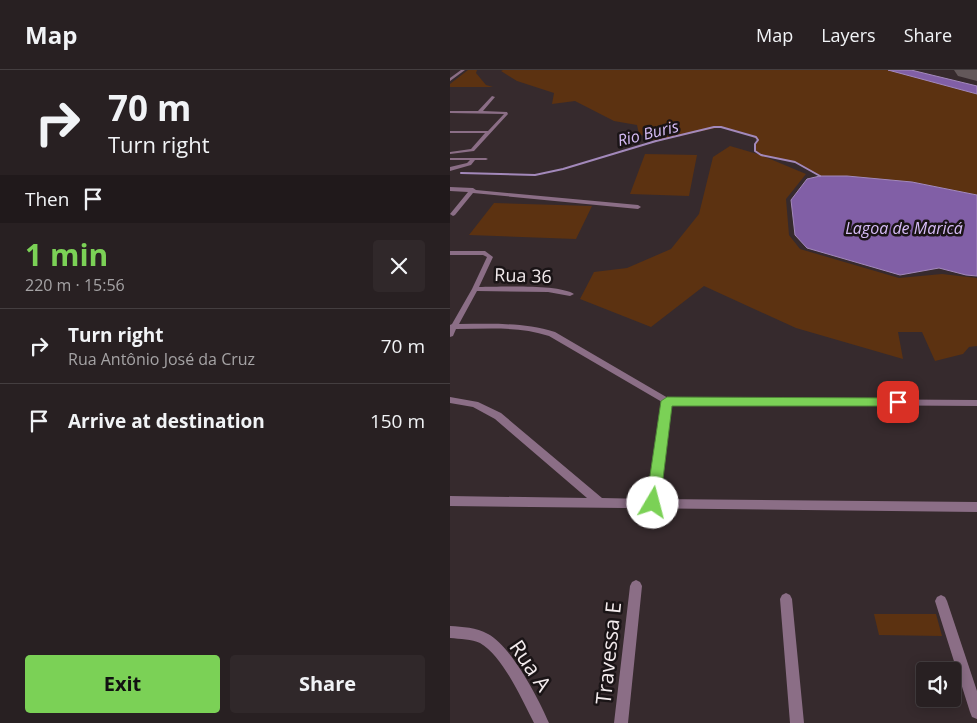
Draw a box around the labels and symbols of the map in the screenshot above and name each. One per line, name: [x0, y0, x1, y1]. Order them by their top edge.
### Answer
water label: Rio Buris: [615, 115, 681, 151]
water label: Lagoa de Maricá: [845, 217, 963, 239]
street label: Rua 36: [494, 262, 552, 288]
pin: [877, 381, 919, 423]
position arrow: [626, 476, 678, 528]
street label: Travessa E: [589, 600, 627, 706]
street label: Rua A: [503, 634, 559, 697]

